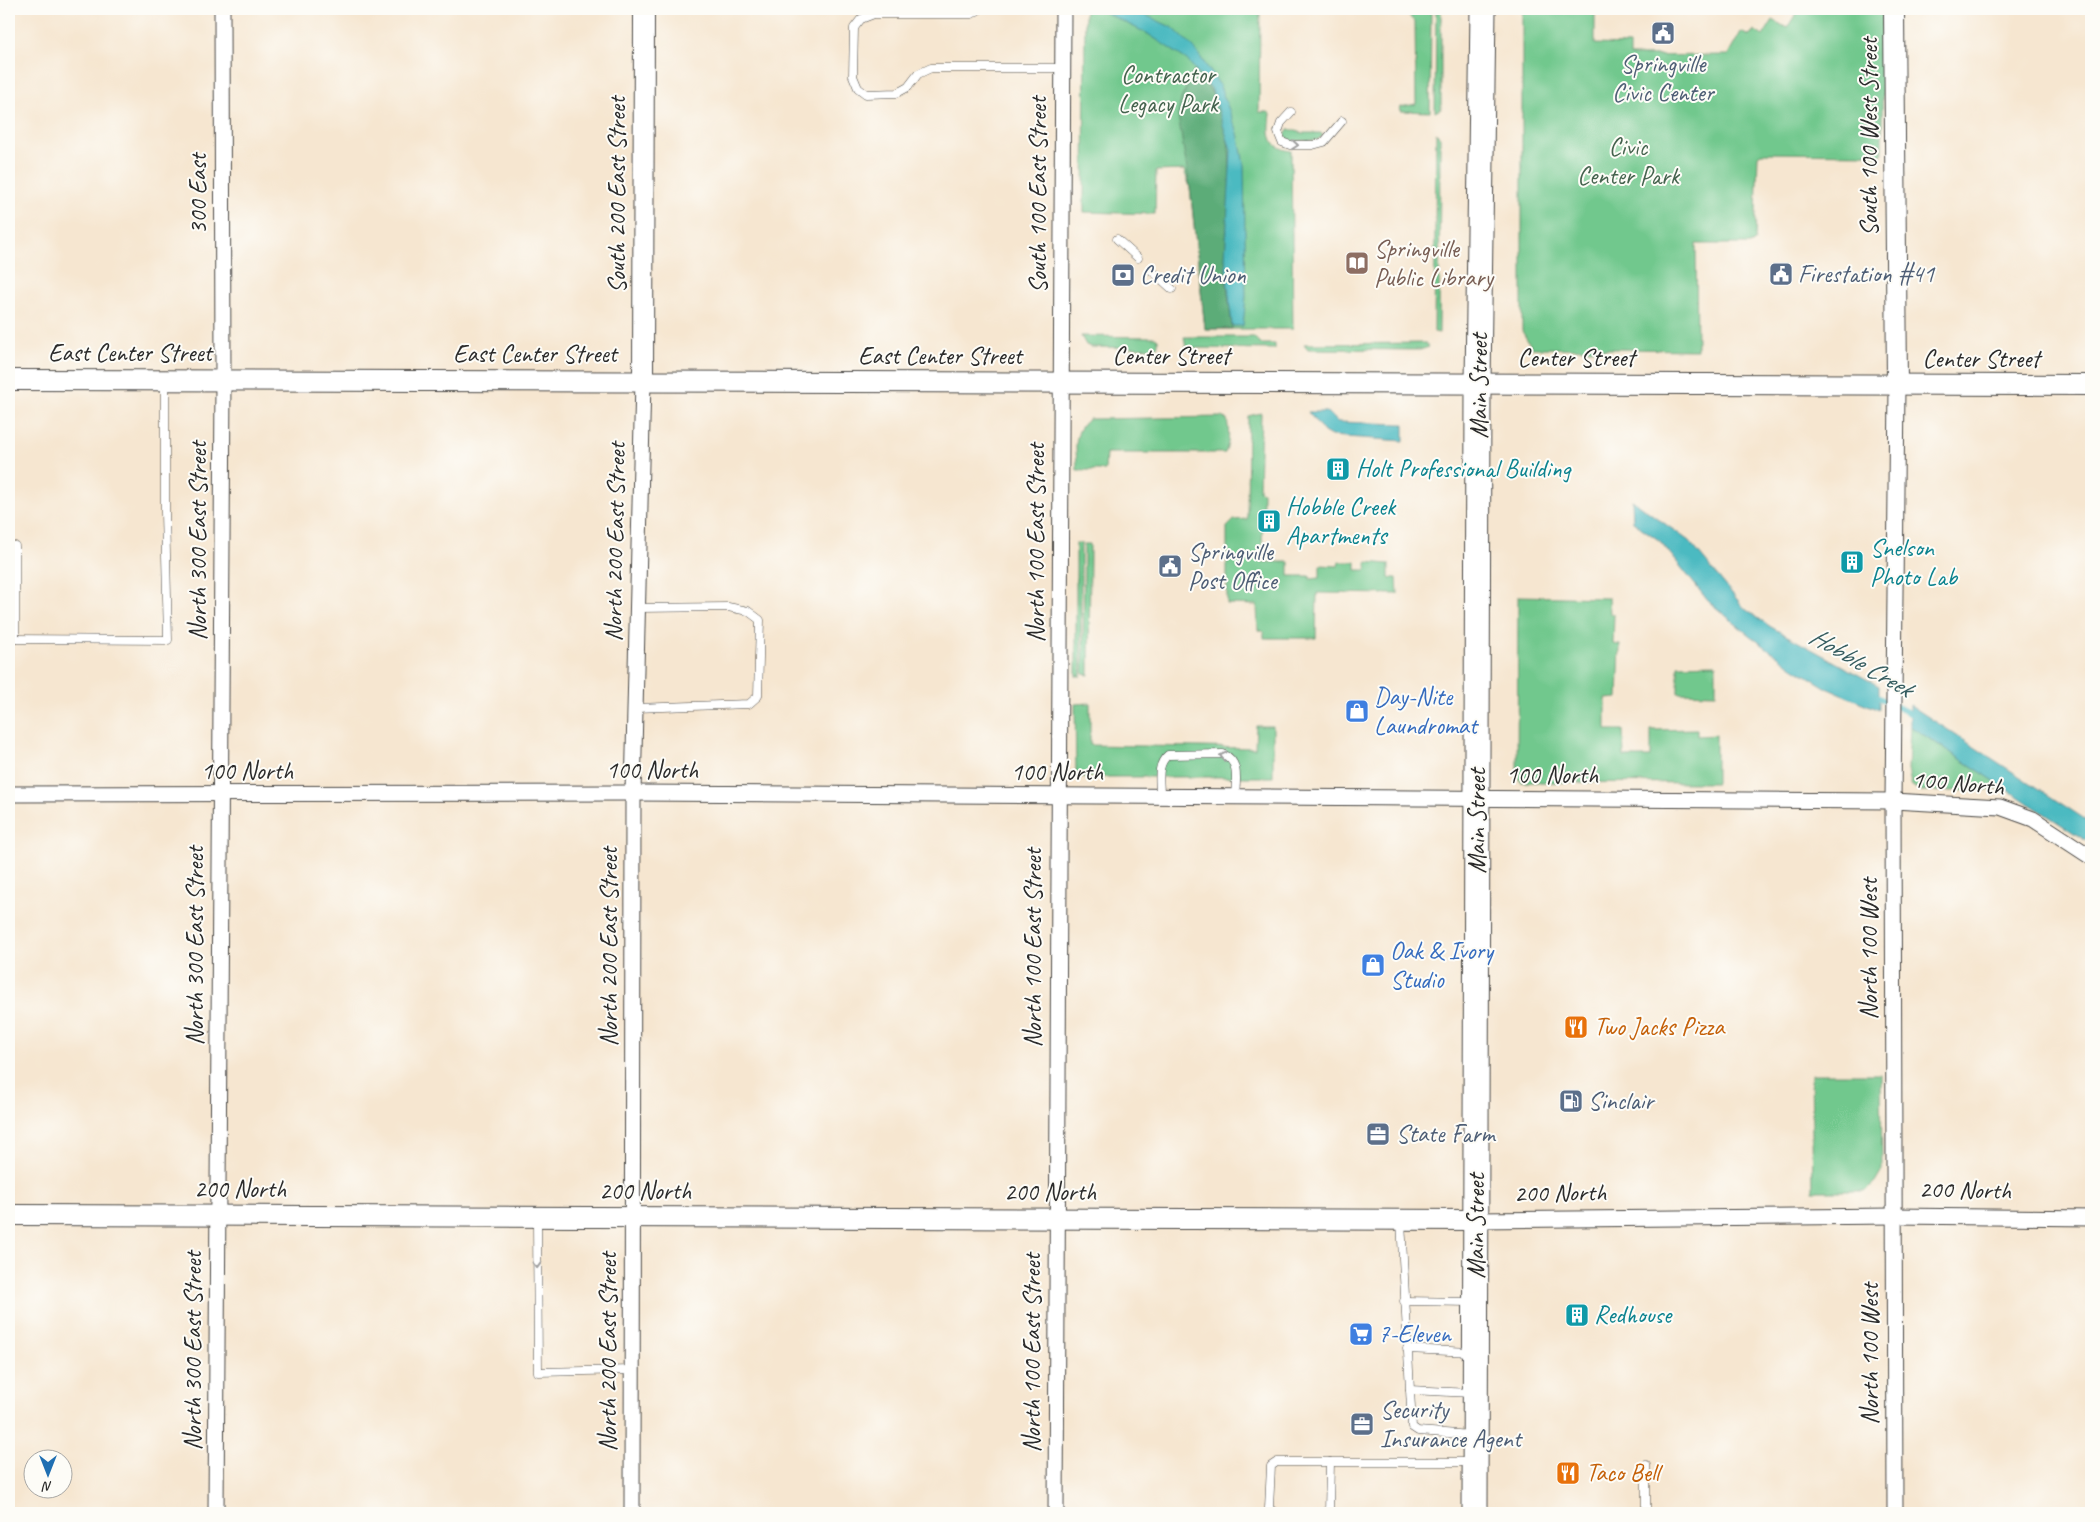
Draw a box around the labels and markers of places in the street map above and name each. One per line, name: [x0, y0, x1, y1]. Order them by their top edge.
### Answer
public building icon: Springville Civic Center: [1650, 20, 1676, 46]
place label: Springville Civic Center: [1612, 48, 1716, 109]
place label: Springville Public Library: [1374, 233, 1495, 294]
library icon: Springville Public Library: [1344, 250, 1370, 276]
place label: Firestation #41: [1798, 258, 1936, 290]
place label: Credit Union: [1140, 259, 1247, 291]
public building icon: Firestation #41: [1768, 261, 1794, 287]
bank icon: Credit Union: [1110, 262, 1136, 288]
place label: Holt Professional Building: [1356, 453, 1572, 485]
building icon: Holt Professional Building: [1325, 456, 1351, 482]
place label: Hobble Creek Apartments: [1286, 491, 1397, 552]
building icon: Hobble Creek Apartments: [1256, 508, 1282, 534]
place label: Snelson Photo Lab: [1870, 532, 1958, 593]
place label: Springville Post Office: [1188, 536, 1279, 597]
building icon: Snelson Photo Lab: [1839, 549, 1865, 575]
public building icon: Springville Post Office: [1157, 553, 1183, 579]
place label: Day-Nite Laundromat: [1374, 681, 1480, 742]
shop icon: Day-Nite Laundromat: [1344, 698, 1370, 724]
place label: Oak & Ivory Studio: [1390, 935, 1495, 996]
shop icon: Oak & Ivory Studio: [1360, 952, 1386, 978]
place label: Two Jacks Pizza: [1594, 1011, 1726, 1043]
restaurant icon: Two Jacks Pizza: [1563, 1014, 1589, 1040]
place label: Sinclair: [1588, 1085, 1656, 1117]
fuel station icon: Sinclair: [1558, 1088, 1584, 1114]
place label: State Farm: [1396, 1118, 1496, 1150]
office icon: State Farm: [1365, 1121, 1391, 1147]
place label: Redhouse: [1594, 1299, 1673, 1331]
building icon: Redhouse: [1564, 1302, 1590, 1328]
place label: 7-Eleven: [1378, 1318, 1452, 1350]
supermarket icon: 7-Eleven: [1348, 1321, 1374, 1347]
place label: Security Insurance Agent: [1380, 1394, 1524, 1455]
office icon: Security Insurance Agent: [1349, 1411, 1375, 1437]
place label: Taco Bell: [1586, 1457, 1664, 1489]
restaurant icon: Taco Bell: [1555, 1460, 1581, 1486]

